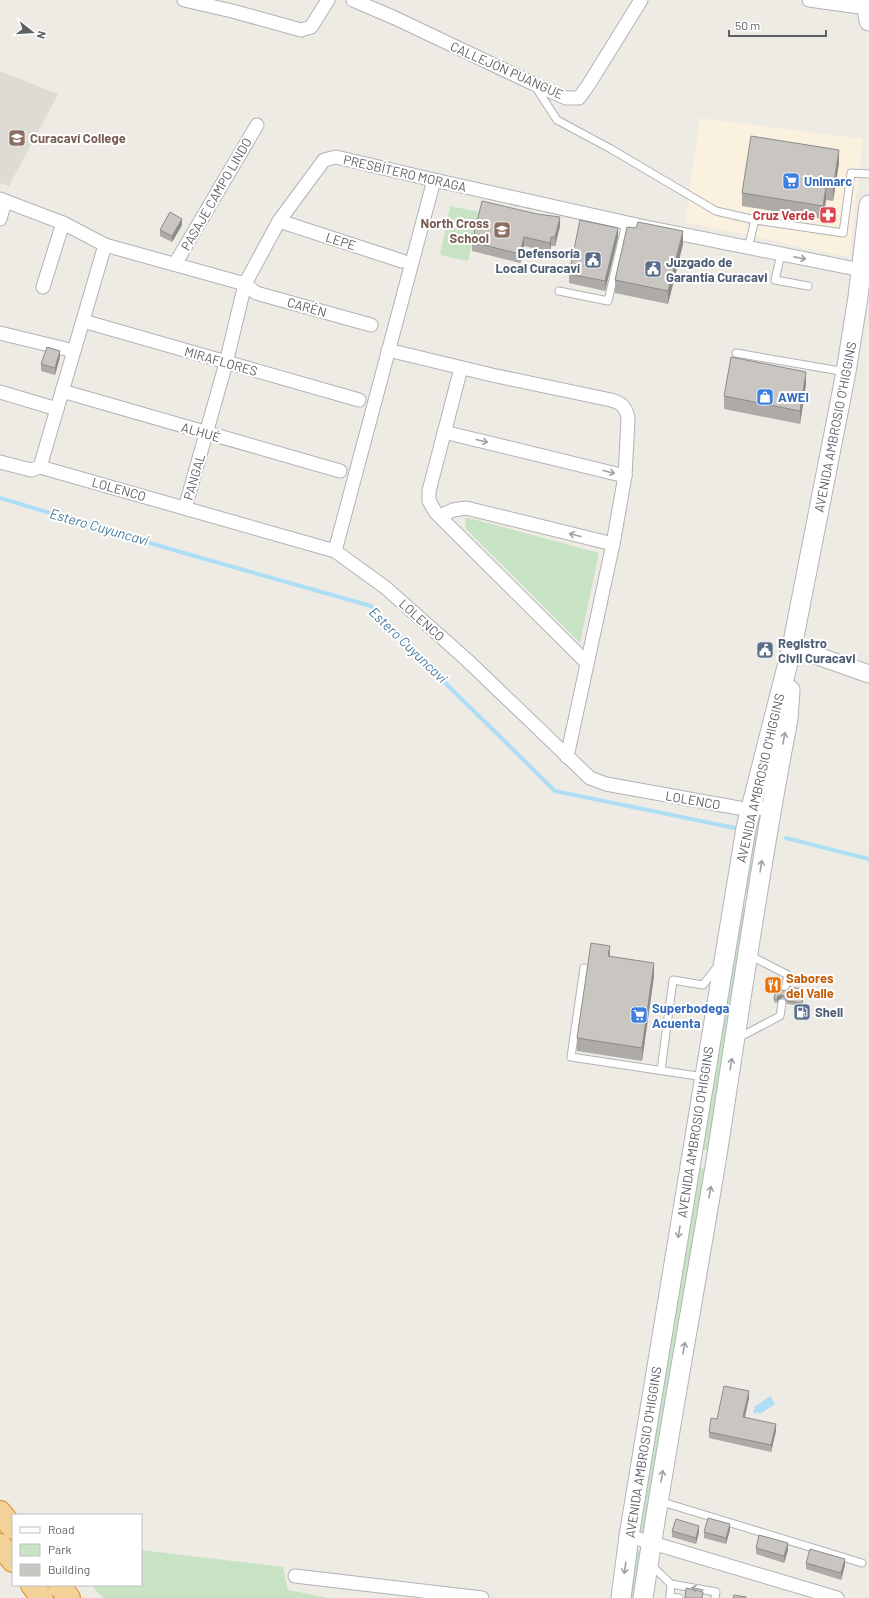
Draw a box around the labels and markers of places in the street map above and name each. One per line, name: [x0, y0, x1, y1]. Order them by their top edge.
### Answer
school or university icon: Curacaví College: [7, 128, 27, 148]
place label: Curacaví College: [30, 130, 126, 146]
supermarket icon: Unimarc: [781, 171, 801, 191]
place label: Unimarc: [804, 173, 852, 189]
pharmacy icon: Cruz Verde: [818, 205, 838, 225]
place label: Cruz Verde: [753, 207, 815, 223]
place label: North Cross School: [420, 215, 489, 246]
school or university icon: North Cross School: [492, 220, 512, 240]
place label: Defensoría Local Curacaví: [495, 245, 581, 276]
public building icon: Defensoría Local Curacaví: [583, 250, 603, 270]
place label: Juzgado de Garantía Curacavi: [666, 254, 768, 285]
public building icon: Juzgado de Garantía Curacavi: [643, 259, 663, 279]
shop icon: AWEI: [755, 387, 775, 407]
place label: AWEI: [778, 389, 809, 405]
place label: Registro Civil Curacavi: [778, 635, 856, 666]
public building icon: Registro Civil Curacavi: [755, 640, 775, 660]
place label: Sabores del Valle: [786, 970, 834, 1001]
restaurant icon: Sabores del Valle: [763, 975, 783, 995]
place label: Superbodega Acuenta: [652, 1000, 729, 1031]
fuel station icon: Shell: [792, 1002, 812, 1022]
place label: Shell: [815, 1004, 843, 1020]
supermarket icon: Superbodega Acuenta: [629, 1005, 649, 1025]

